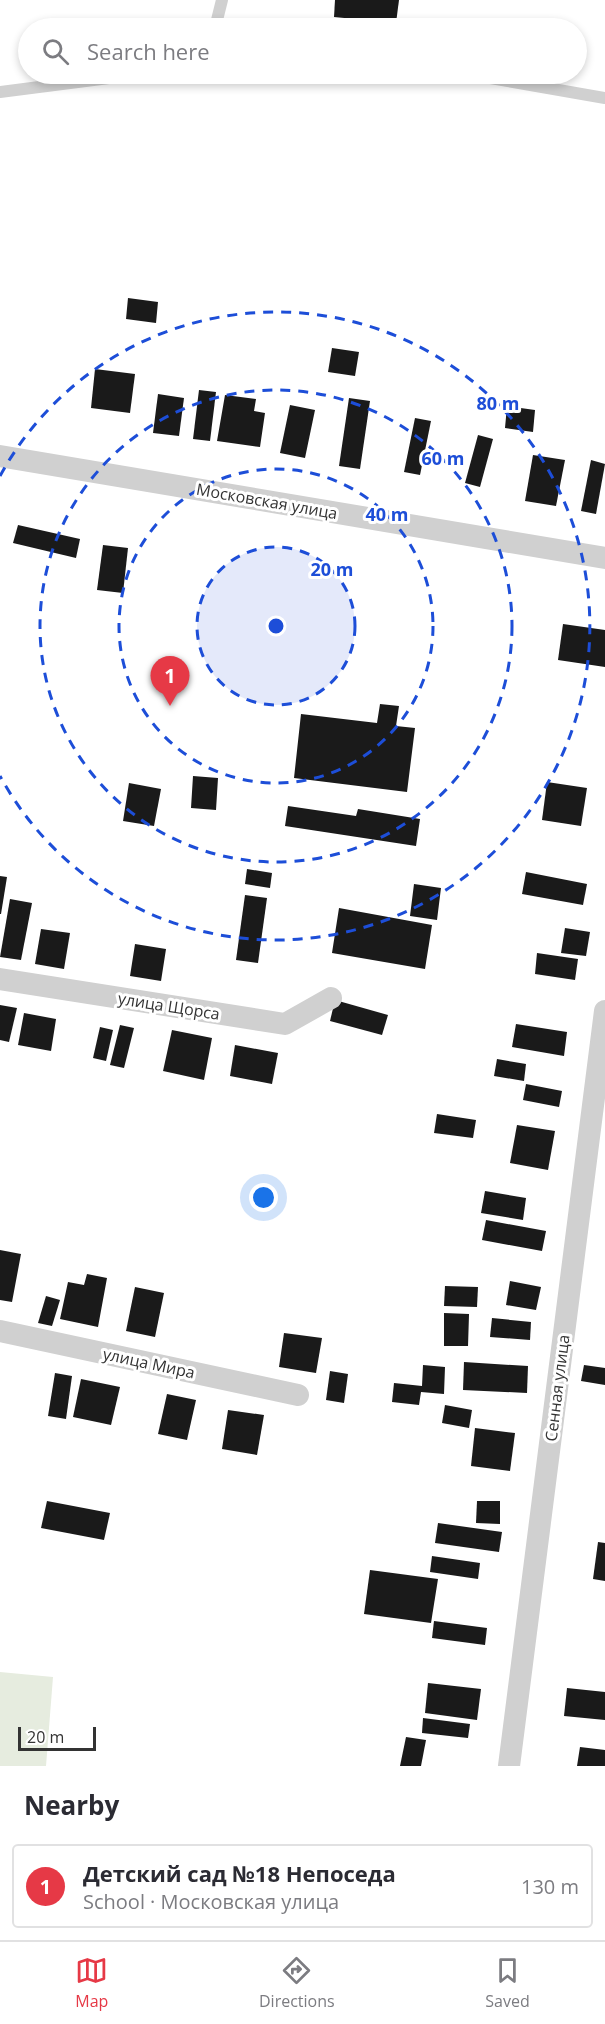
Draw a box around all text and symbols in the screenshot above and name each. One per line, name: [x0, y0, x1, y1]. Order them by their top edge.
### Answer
search box: [18, 18, 587, 84]
icon: search: [39, 35, 72, 68]
text: Search here: [87, 36, 210, 66]
text: 80 m: [477, 391, 519, 415]
text: 60 m: [422, 446, 464, 470]
street label: Московская улица: [195, 478, 339, 524]
text: 40 m: [366, 502, 408, 526]
text: 20 m: [311, 557, 353, 581]
centre of rings: [266, 616, 286, 636]
pin: 1: [150, 656, 190, 706]
street label: улица Щорса: [116, 987, 222, 1025]
your location: [249, 1183, 278, 1212]
street label: Сенная улица: [540, 1333, 574, 1443]
street label: улица Мира: [101, 1343, 197, 1383]
scale bar: [18, 1724, 96, 1752]
text: 20 m: [27, 1726, 64, 1748]
text: Nearby: [24, 1787, 119, 1823]
text: Детский сад №18 Непоседа: [83, 1858, 396, 1888]
text: 1: [40, 1873, 51, 1900]
text: 130 m: [521, 1873, 579, 1900]
text: School · Московская улица: [83, 1888, 339, 1915]
tab: Map: [75, 1954, 108, 2012]
tab: Directions: [259, 1954, 335, 2012]
tab: Saved: [485, 1954, 530, 2012]

